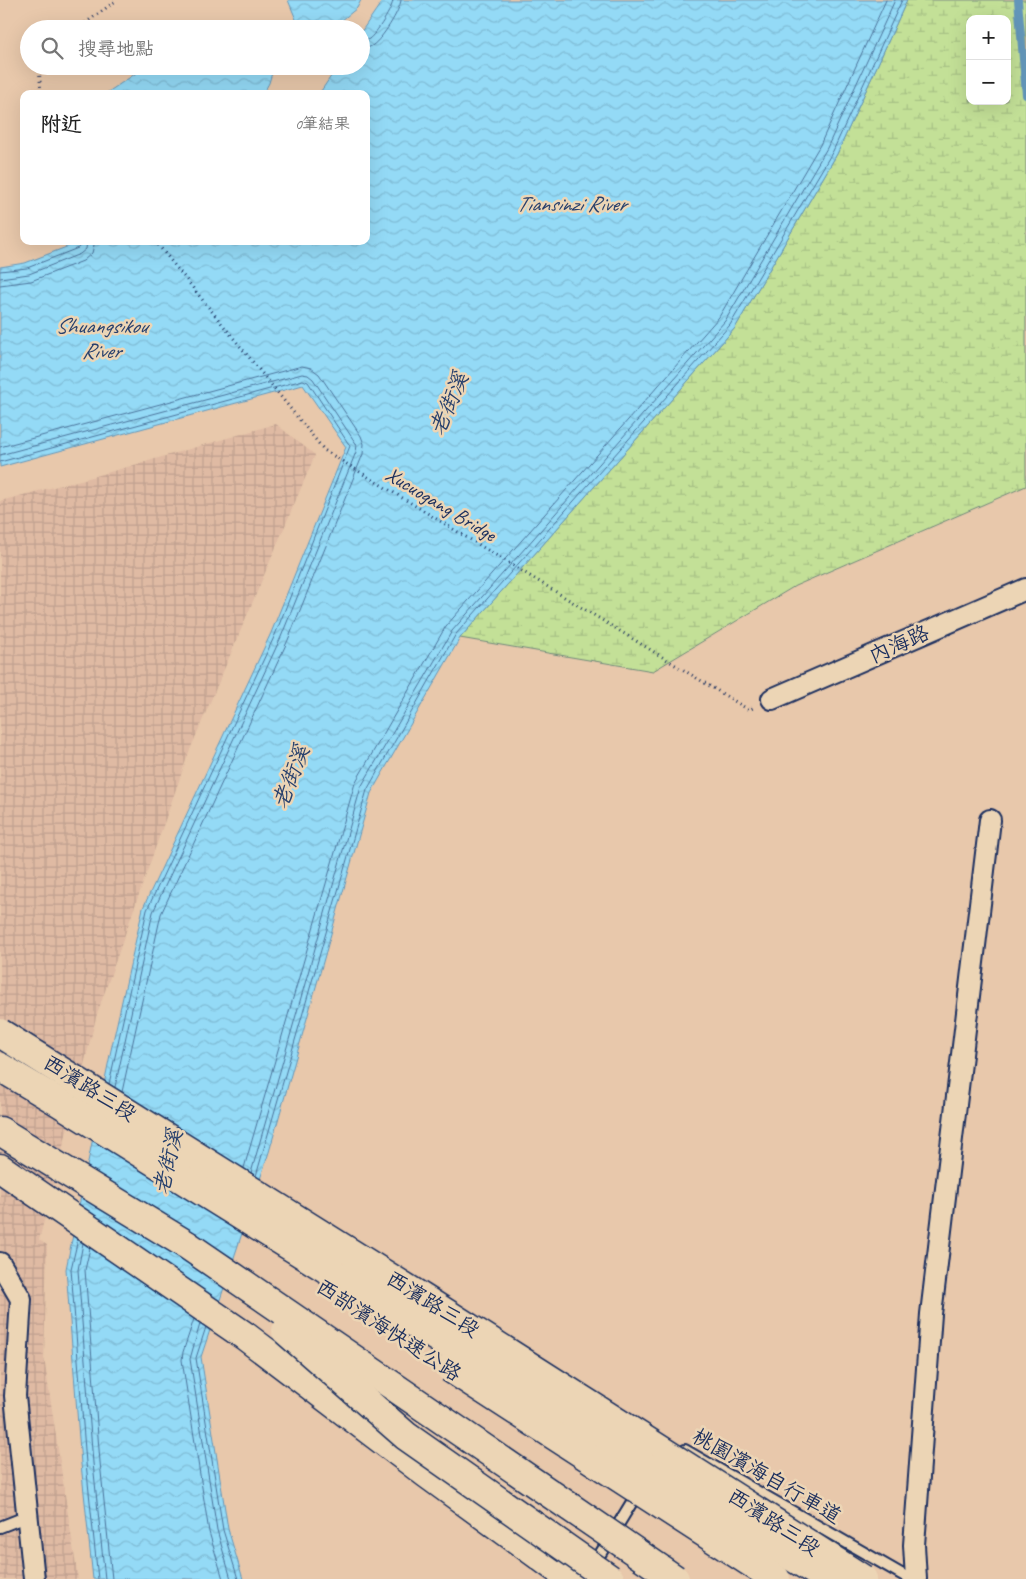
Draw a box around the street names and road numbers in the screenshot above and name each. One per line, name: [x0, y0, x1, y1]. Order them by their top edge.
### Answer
street label: Xucuogang Bridge: [381, 461, 502, 548]
street label: 內海路: [865, 619, 933, 669]
street label: 西濱路三段: [39, 1049, 141, 1127]
street label: 西濱路三段: [382, 1265, 484, 1343]
street label: 西部濱海快速公路: [311, 1273, 467, 1387]
street label: 桃園濱海自行車道: [688, 1423, 846, 1529]
street label: 西濱路三段: [723, 1483, 825, 1561]

